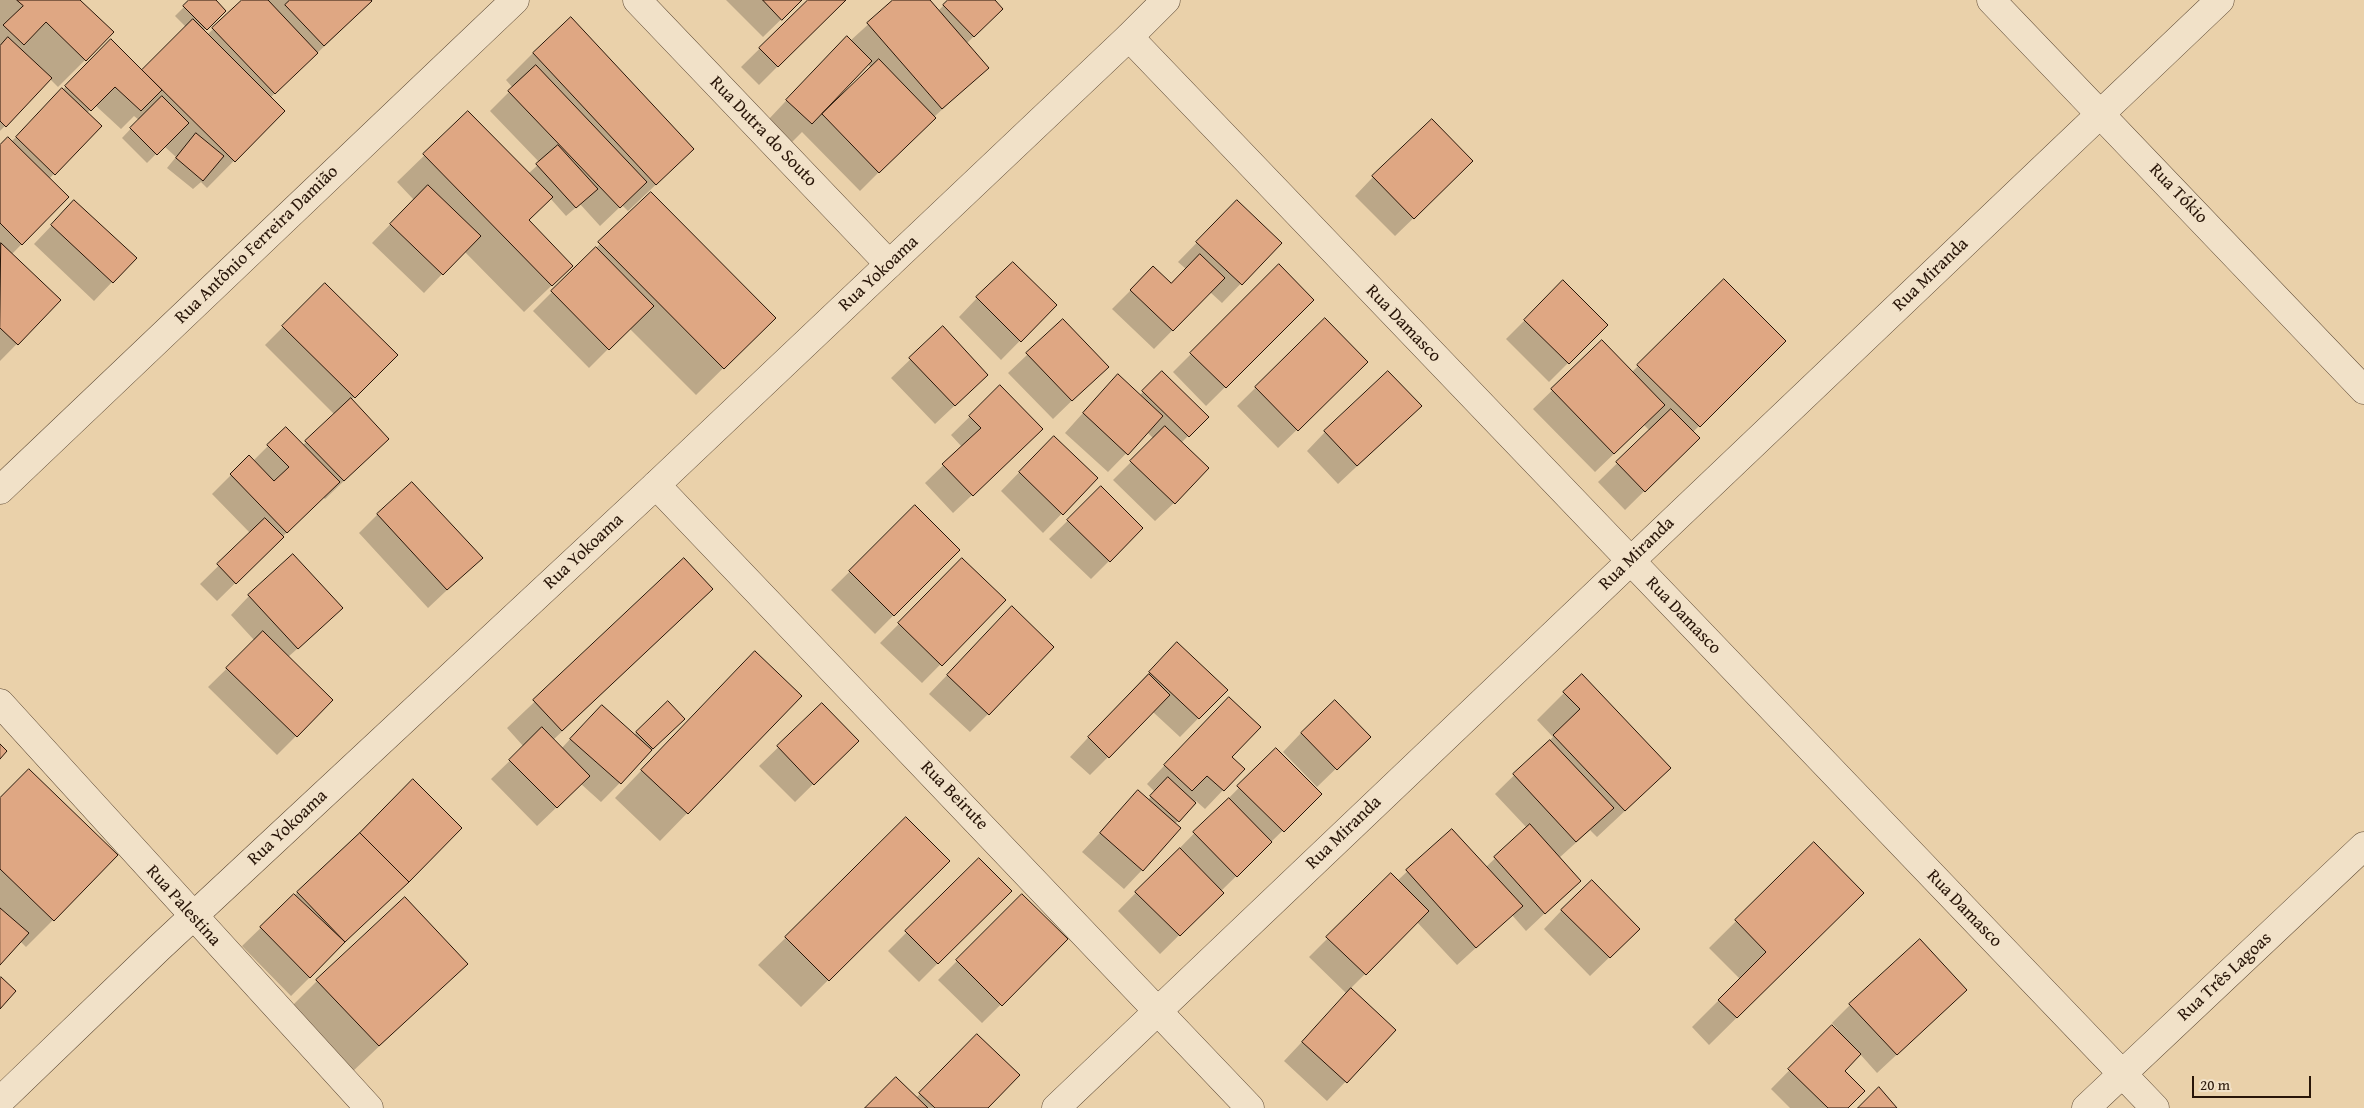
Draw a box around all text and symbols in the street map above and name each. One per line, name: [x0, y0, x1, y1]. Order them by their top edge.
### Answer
street label: Rua Dutra do Souto: [705, 72, 821, 192]
street label: Rua Tókio: [2144, 159, 2212, 229]
street label: Rua Antônio Ferreira Damião: [171, 161, 343, 329]
street label: Rua Yokoama: [835, 232, 923, 316]
street label: Rua Miranda: [1889, 234, 1973, 316]
street label: Rua Damasco: [1361, 281, 1445, 367]
street label: Rua Yokoama: [540, 510, 628, 594]
street label: Rua Miranda: [1595, 513, 1679, 595]
street label: Rua Damasco: [1641, 573, 1725, 659]
street label: Rua Beirute: [916, 757, 992, 835]
street label: Rua Yokoama: [244, 786, 332, 870]
street label: Rua Miranda: [1302, 792, 1386, 874]
street label: Rua Palestina: [141, 861, 225, 951]
street label: Rua Damasco: [1922, 866, 2006, 952]
street label: Rua Três Lagoas: [2173, 928, 2277, 1026]
scale bar: [2194, 1066, 2313, 1098]
text: 20 m: [2200, 1074, 2230, 1095]

